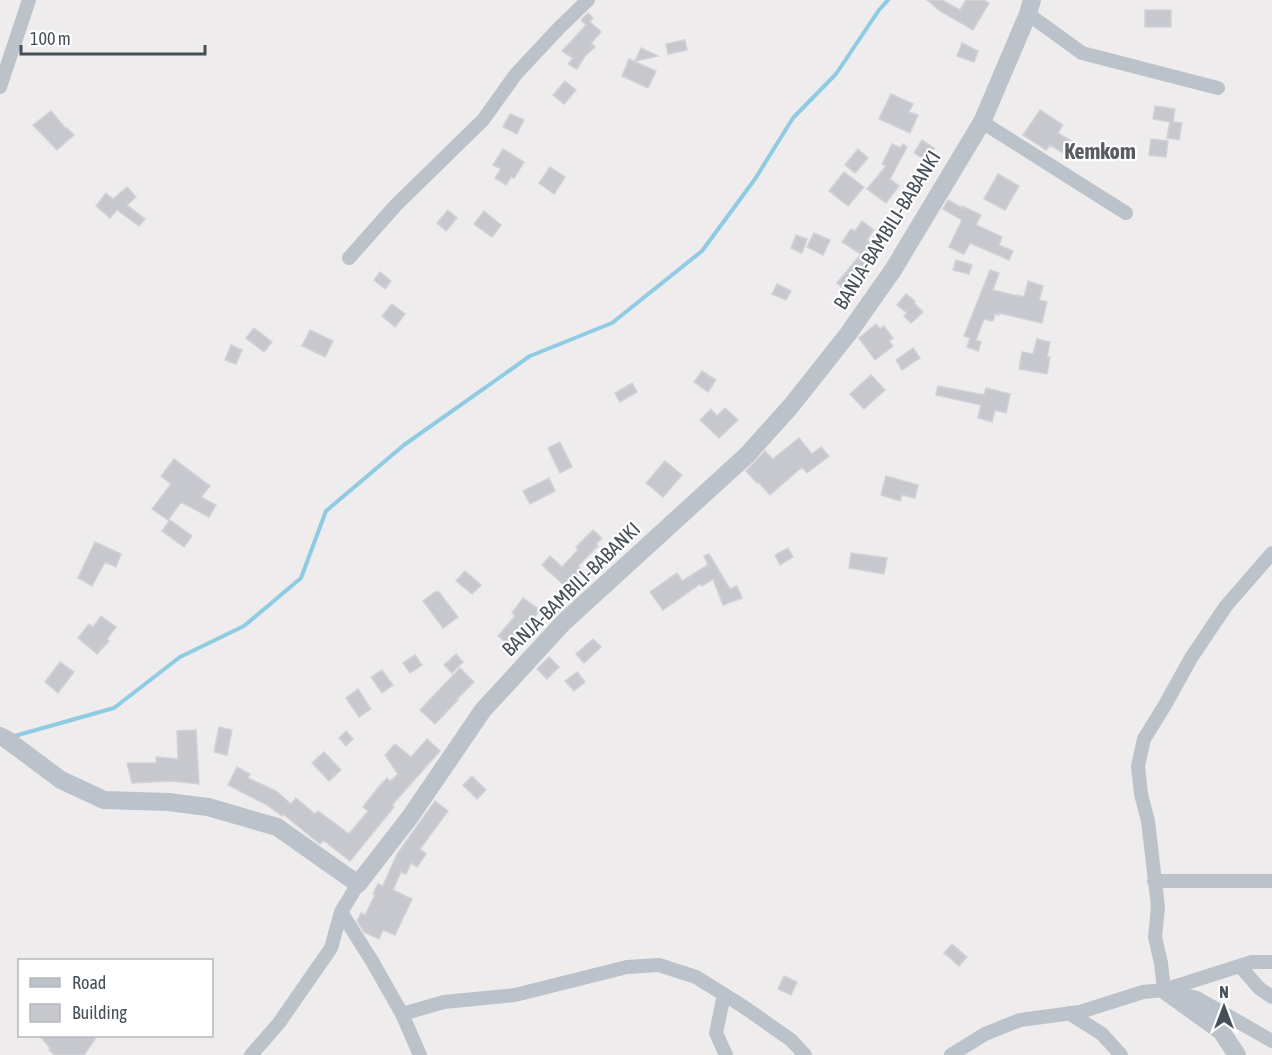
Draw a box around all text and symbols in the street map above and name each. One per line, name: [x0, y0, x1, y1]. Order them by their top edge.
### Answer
scale bar: [21, 18, 206, 56]
text: 100 m: [30, 28, 71, 49]
district label: Kemkom: [1064, 138, 1136, 164]
street label: BANJA-BAMBILI-BABANKI: [828, 146, 945, 313]
street label: BANJA-BAMBILI-BABANKI: [497, 517, 644, 660]
legend: [18, 959, 213, 1037]
text: Road: [72, 972, 106, 993]
north arrow: [1194, 977, 1254, 1037]
text: N: [1219, 983, 1229, 1001]
text: Building: [72, 1002, 127, 1023]

